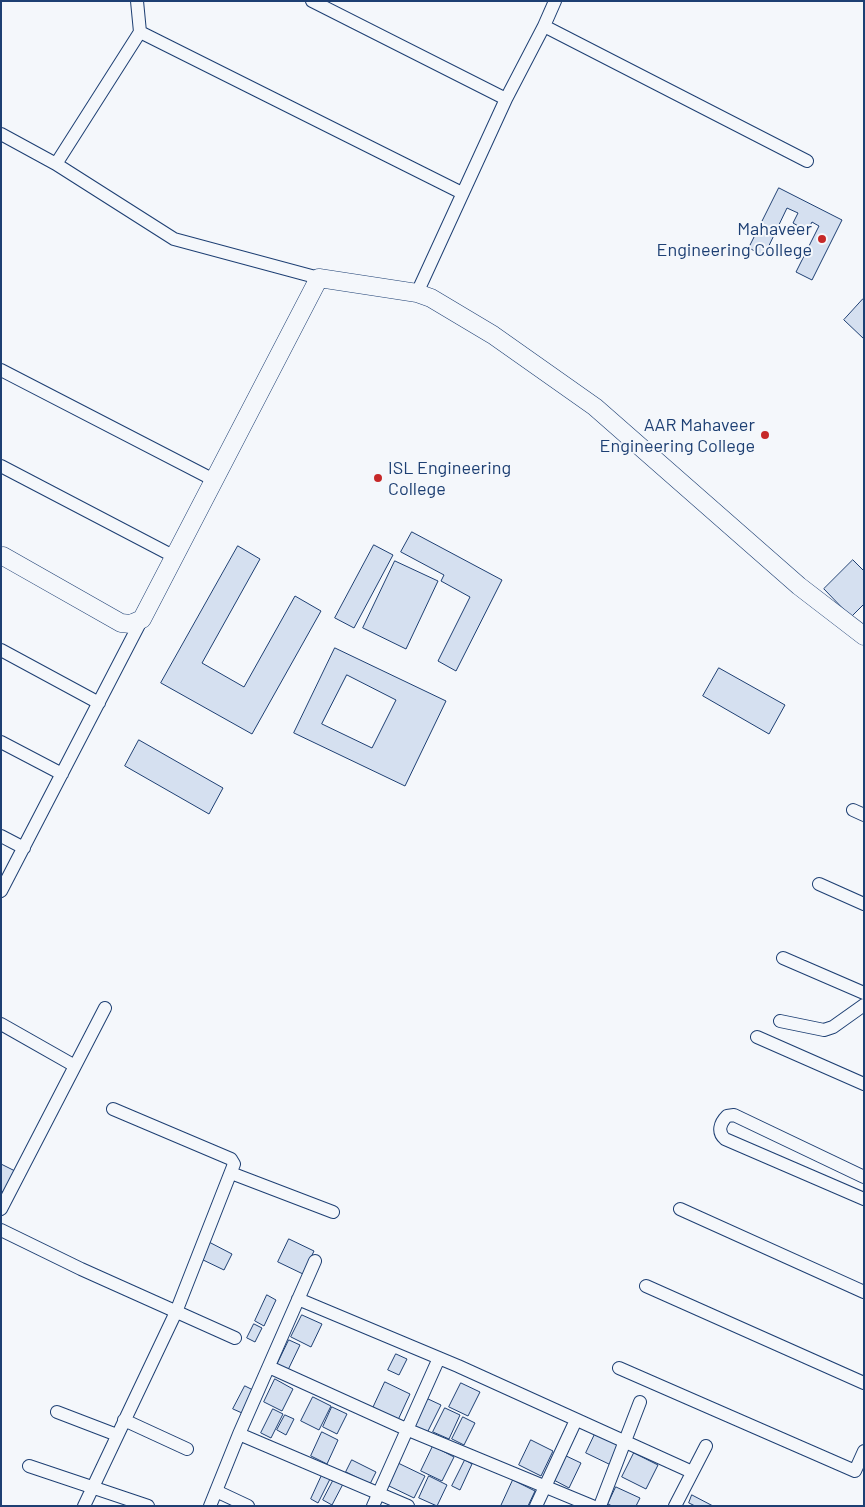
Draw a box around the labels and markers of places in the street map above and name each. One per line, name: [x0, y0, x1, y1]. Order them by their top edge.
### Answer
place label: Mahaveer Engineering College: [657, 218, 812, 260]
marker: Mahaveer Engineering College: [816, 233, 828, 245]
place label: AAR Mahaveer Engineering College: [600, 414, 755, 456]
marker: AAR Mahaveer Engineering College: [759, 429, 771, 441]
place label: ISL Engineering College: [388, 457, 511, 499]
marker: ISL Engineering College: [372, 472, 384, 484]

